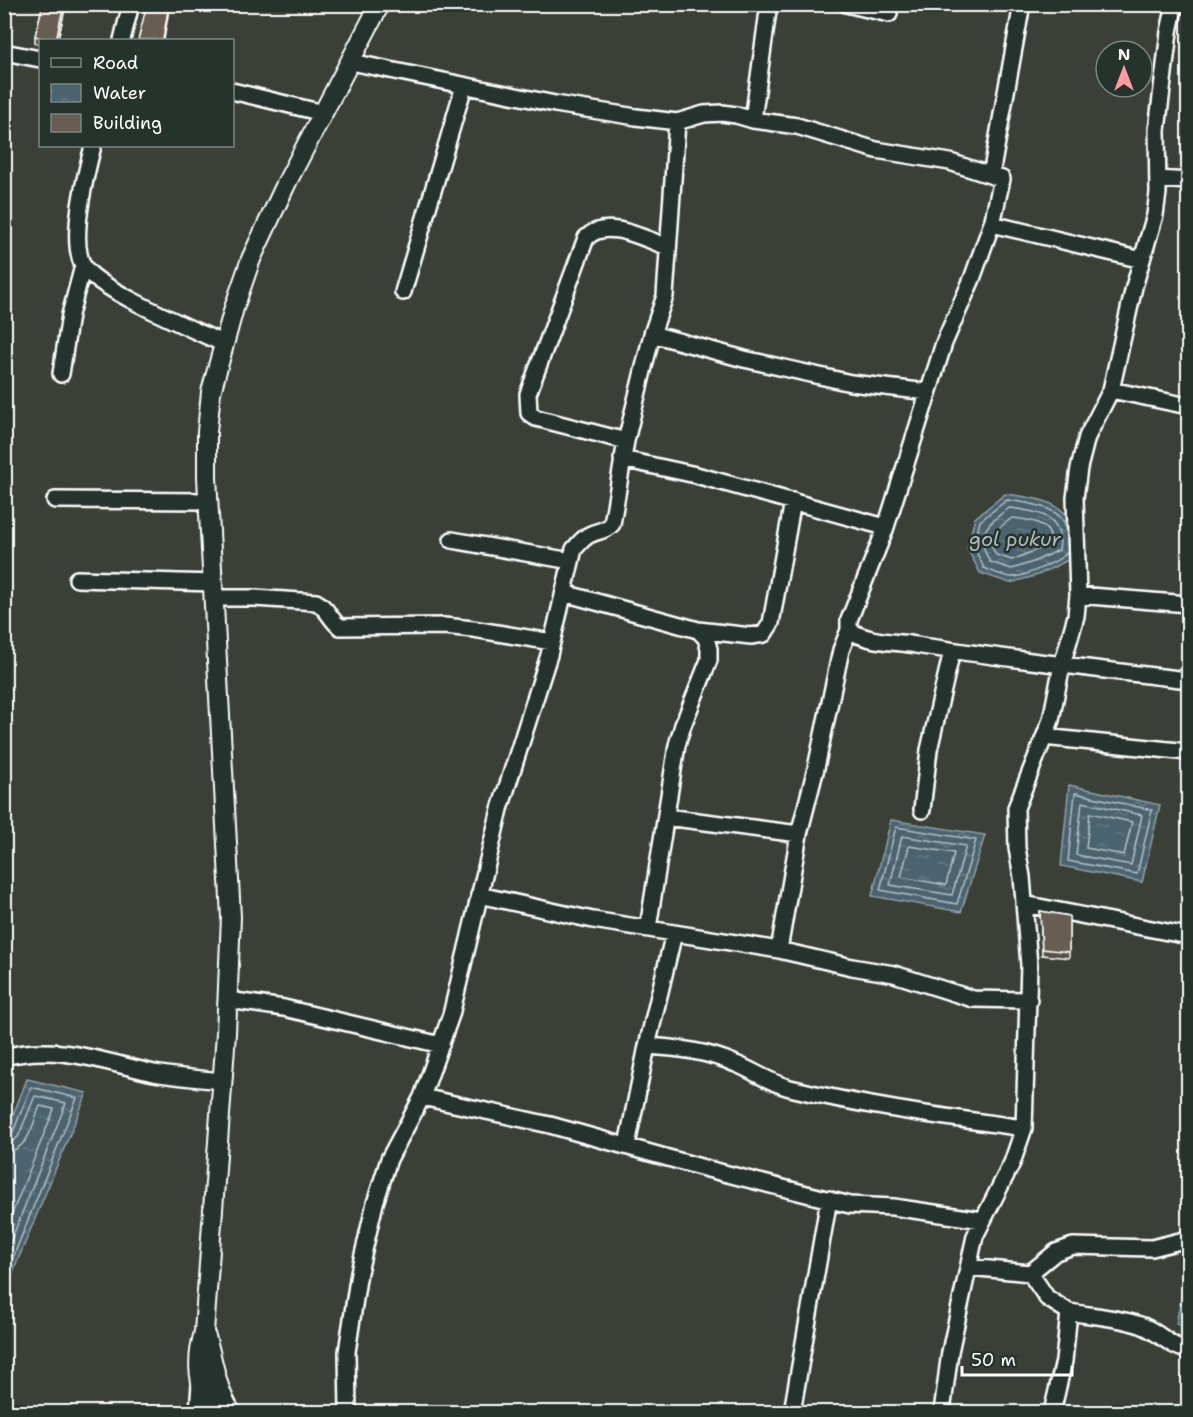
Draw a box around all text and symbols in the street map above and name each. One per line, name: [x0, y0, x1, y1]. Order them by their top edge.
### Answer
legend: [39, 39, 234, 147]
north arrow: [1094, 39, 1154, 99]
text: N: [1118, 44, 1130, 65]
text: Road: [93, 51, 138, 75]
text: Water: [93, 81, 146, 105]
text: Building: [93, 111, 162, 135]
water label: gol pukur: [969, 526, 1062, 552]
scale bar: [962, 1339, 1072, 1377]
text: 50 m: [971, 1348, 1016, 1372]

